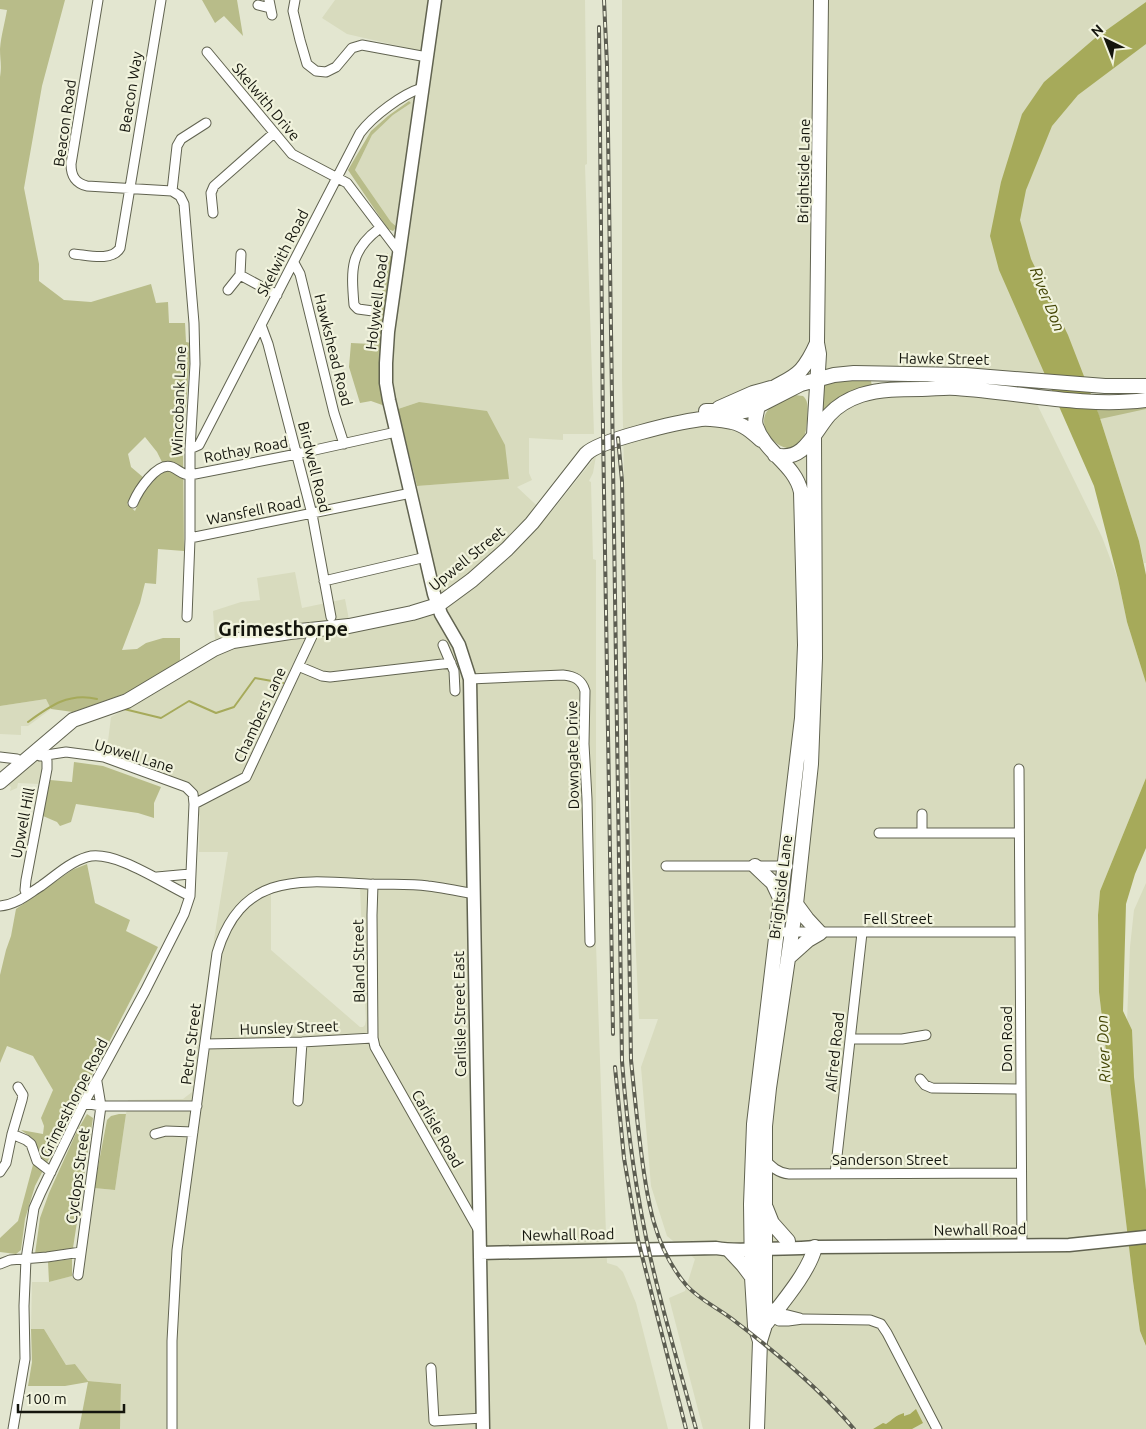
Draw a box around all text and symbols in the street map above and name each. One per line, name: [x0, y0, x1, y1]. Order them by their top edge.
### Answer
north arrow: [1081, 15, 1131, 65]
text: N: [1088, 21, 1106, 40]
street label: Beacon Way: [116, 50, 145, 134]
street label: Skelwith Drive: [229, 59, 304, 144]
street label: Beacon Road: [50, 78, 79, 168]
street label: Brightside Lane: [794, 118, 813, 224]
street label: Skelwith Road: [253, 207, 312, 299]
street label: Holywell Road: [362, 253, 391, 351]
water label: River Don: [1027, 264, 1069, 334]
street label: Hawkshead Road: [311, 292, 356, 408]
street label: Wincobank Lane: [168, 346, 189, 456]
street label: Hawke Street: [899, 349, 990, 368]
street label: Birdwell Road: [295, 420, 334, 514]
street label: Rothay Road: [202, 433, 289, 466]
street label: Wansfell Road: [205, 493, 303, 528]
street label: Upwell Street: [426, 523, 508, 594]
district label: Grimesthorpe: [218, 617, 348, 640]
street label: Chambers Lane: [230, 664, 289, 765]
street label: Downgate Drive: [563, 700, 582, 810]
street label: Upwell Lane: [92, 735, 176, 776]
street label: Upwell Hill: [7, 786, 38, 860]
street label: Brightside Lane: [766, 834, 795, 940]
street label: Fell Street: [863, 910, 933, 927]
street label: Bland Street: [349, 919, 368, 1003]
street label: Carlisle Street East: [450, 951, 469, 1077]
street label: Petre Street: [177, 1002, 204, 1086]
street label: Don Road: [998, 1006, 1015, 1072]
street label: Alfred Road: [822, 1011, 847, 1093]
water label: River Don: [1092, 1015, 1114, 1083]
street label: Hunsley Street: [239, 1017, 339, 1038]
street label: Grimesthorpe Road: [36, 1036, 111, 1160]
street label: Carlisle Road: [408, 1087, 467, 1171]
street label: Cyclops Street: [62, 1127, 93, 1225]
street label: Sanderson Street: [832, 1151, 948, 1168]
street label: Newhall Road: [933, 1220, 1027, 1239]
street label: Newhall Road: [521, 1225, 615, 1244]
scale bar: [18, 1382, 124, 1414]
text: 100 m: [25, 1390, 67, 1407]

